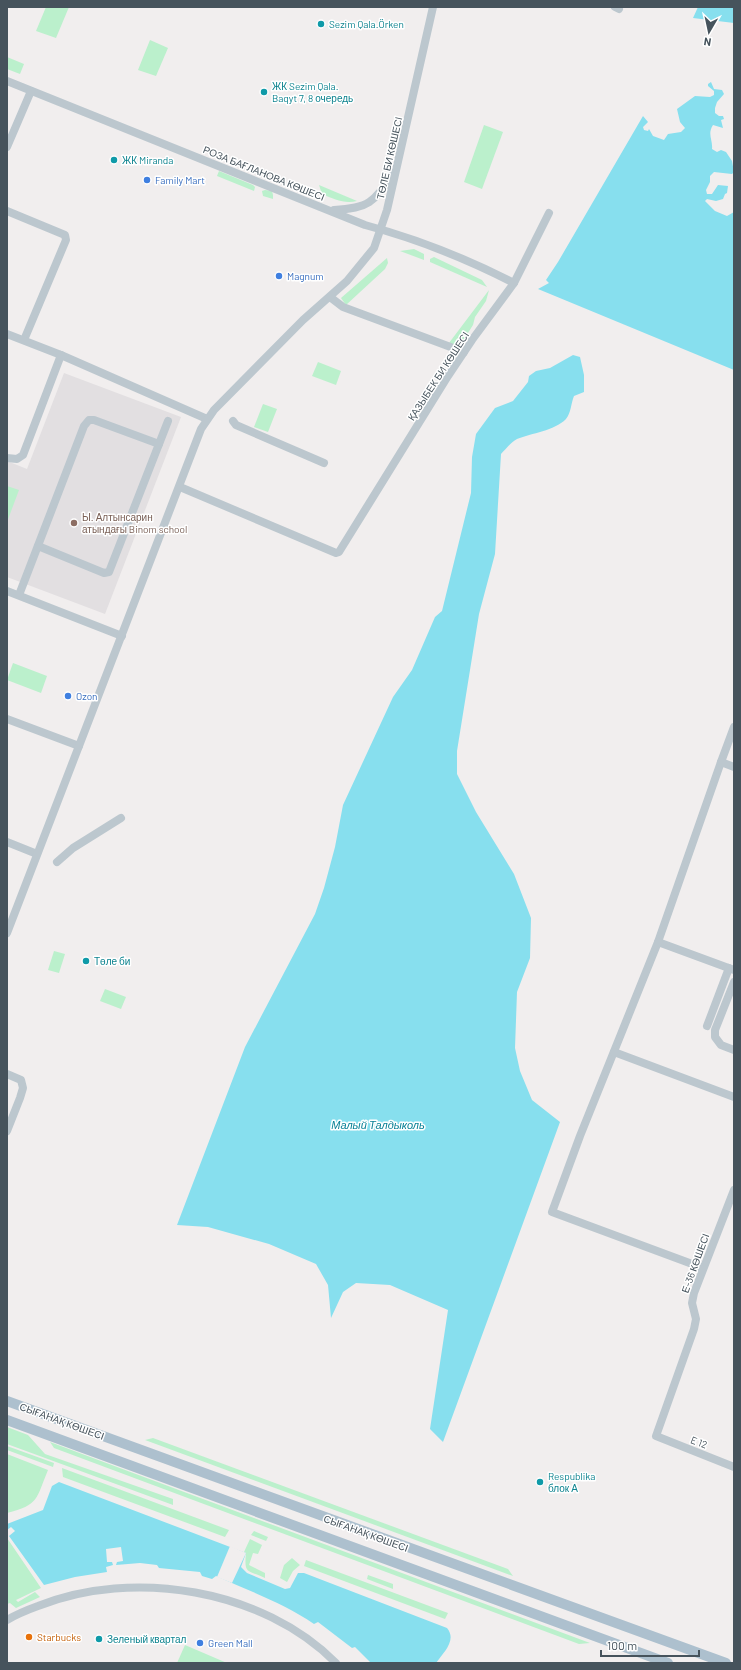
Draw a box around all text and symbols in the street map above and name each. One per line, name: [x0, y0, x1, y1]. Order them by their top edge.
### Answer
north arrow: [689, 12, 729, 52]
place label: Sezim Qala.Örken: [329, 18, 404, 30]
marker: Sezim Qala.Örken: [316, 19, 326, 29]
text: N: [703, 35, 712, 49]
place label: ЖК Sezim Qala. Baqyt 7, 8 очередь: [272, 80, 353, 104]
marker: ЖК Sezim Qala. Baqyt 7, 8 очередь: [259, 87, 269, 97]
street label: ТӨЛЕ БИ КӨШЕСІ: [374, 116, 404, 200]
street label: РОЗА БАҒЛАНОВА КӨШЕСІ: [201, 143, 327, 203]
place label: ЖК Miranda: [122, 154, 173, 166]
marker: ЖК Miranda: [109, 155, 119, 165]
place label: Family Mart: [155, 174, 205, 186]
marker: Family Mart: [142, 175, 152, 185]
place label: Magnum: [287, 270, 324, 282]
marker: Magnum: [274, 271, 284, 281]
street label: ҚАЗЫБЕК БИ КӨШЕСІ: [405, 329, 471, 423]
place label: Ы. Алтынсарин атындағы Binom school: [82, 511, 187, 535]
marker: Ы. Алтынсарин атындағы Binom school: [69, 518, 79, 528]
place label: Ozon: [76, 690, 98, 702]
marker: Ozon: [63, 691, 73, 701]
place label: Төле би: [94, 955, 130, 967]
marker: Төле би: [81, 956, 91, 966]
water label: Малый Талдыколь: [331, 1118, 425, 1131]
street label: Е-36 КӨШЕСІ: [679, 1232, 711, 1294]
street label: СЫҒАНАҚ КӨШЕСІ: [18, 1400, 106, 1442]
street label: E 12: [689, 1433, 709, 1451]
place label: Respublika блок А: [548, 1470, 595, 1494]
marker: Respublika блок А: [535, 1477, 545, 1487]
street label: СЫҒАНАҚ КӨШЕСІ: [322, 1512, 410, 1554]
place label: Starbucks: [37, 1631, 81, 1643]
marker: Starbucks: [24, 1632, 34, 1642]
scale bar: [601, 1632, 699, 1658]
place label: Зеленый квартал: [107, 1633, 186, 1645]
marker: Зеленый квартал: [94, 1634, 104, 1644]
place label: Green Mall: [208, 1637, 253, 1649]
marker: Green Mall: [195, 1638, 205, 1648]
text: 100 m: [607, 1638, 637, 1652]

